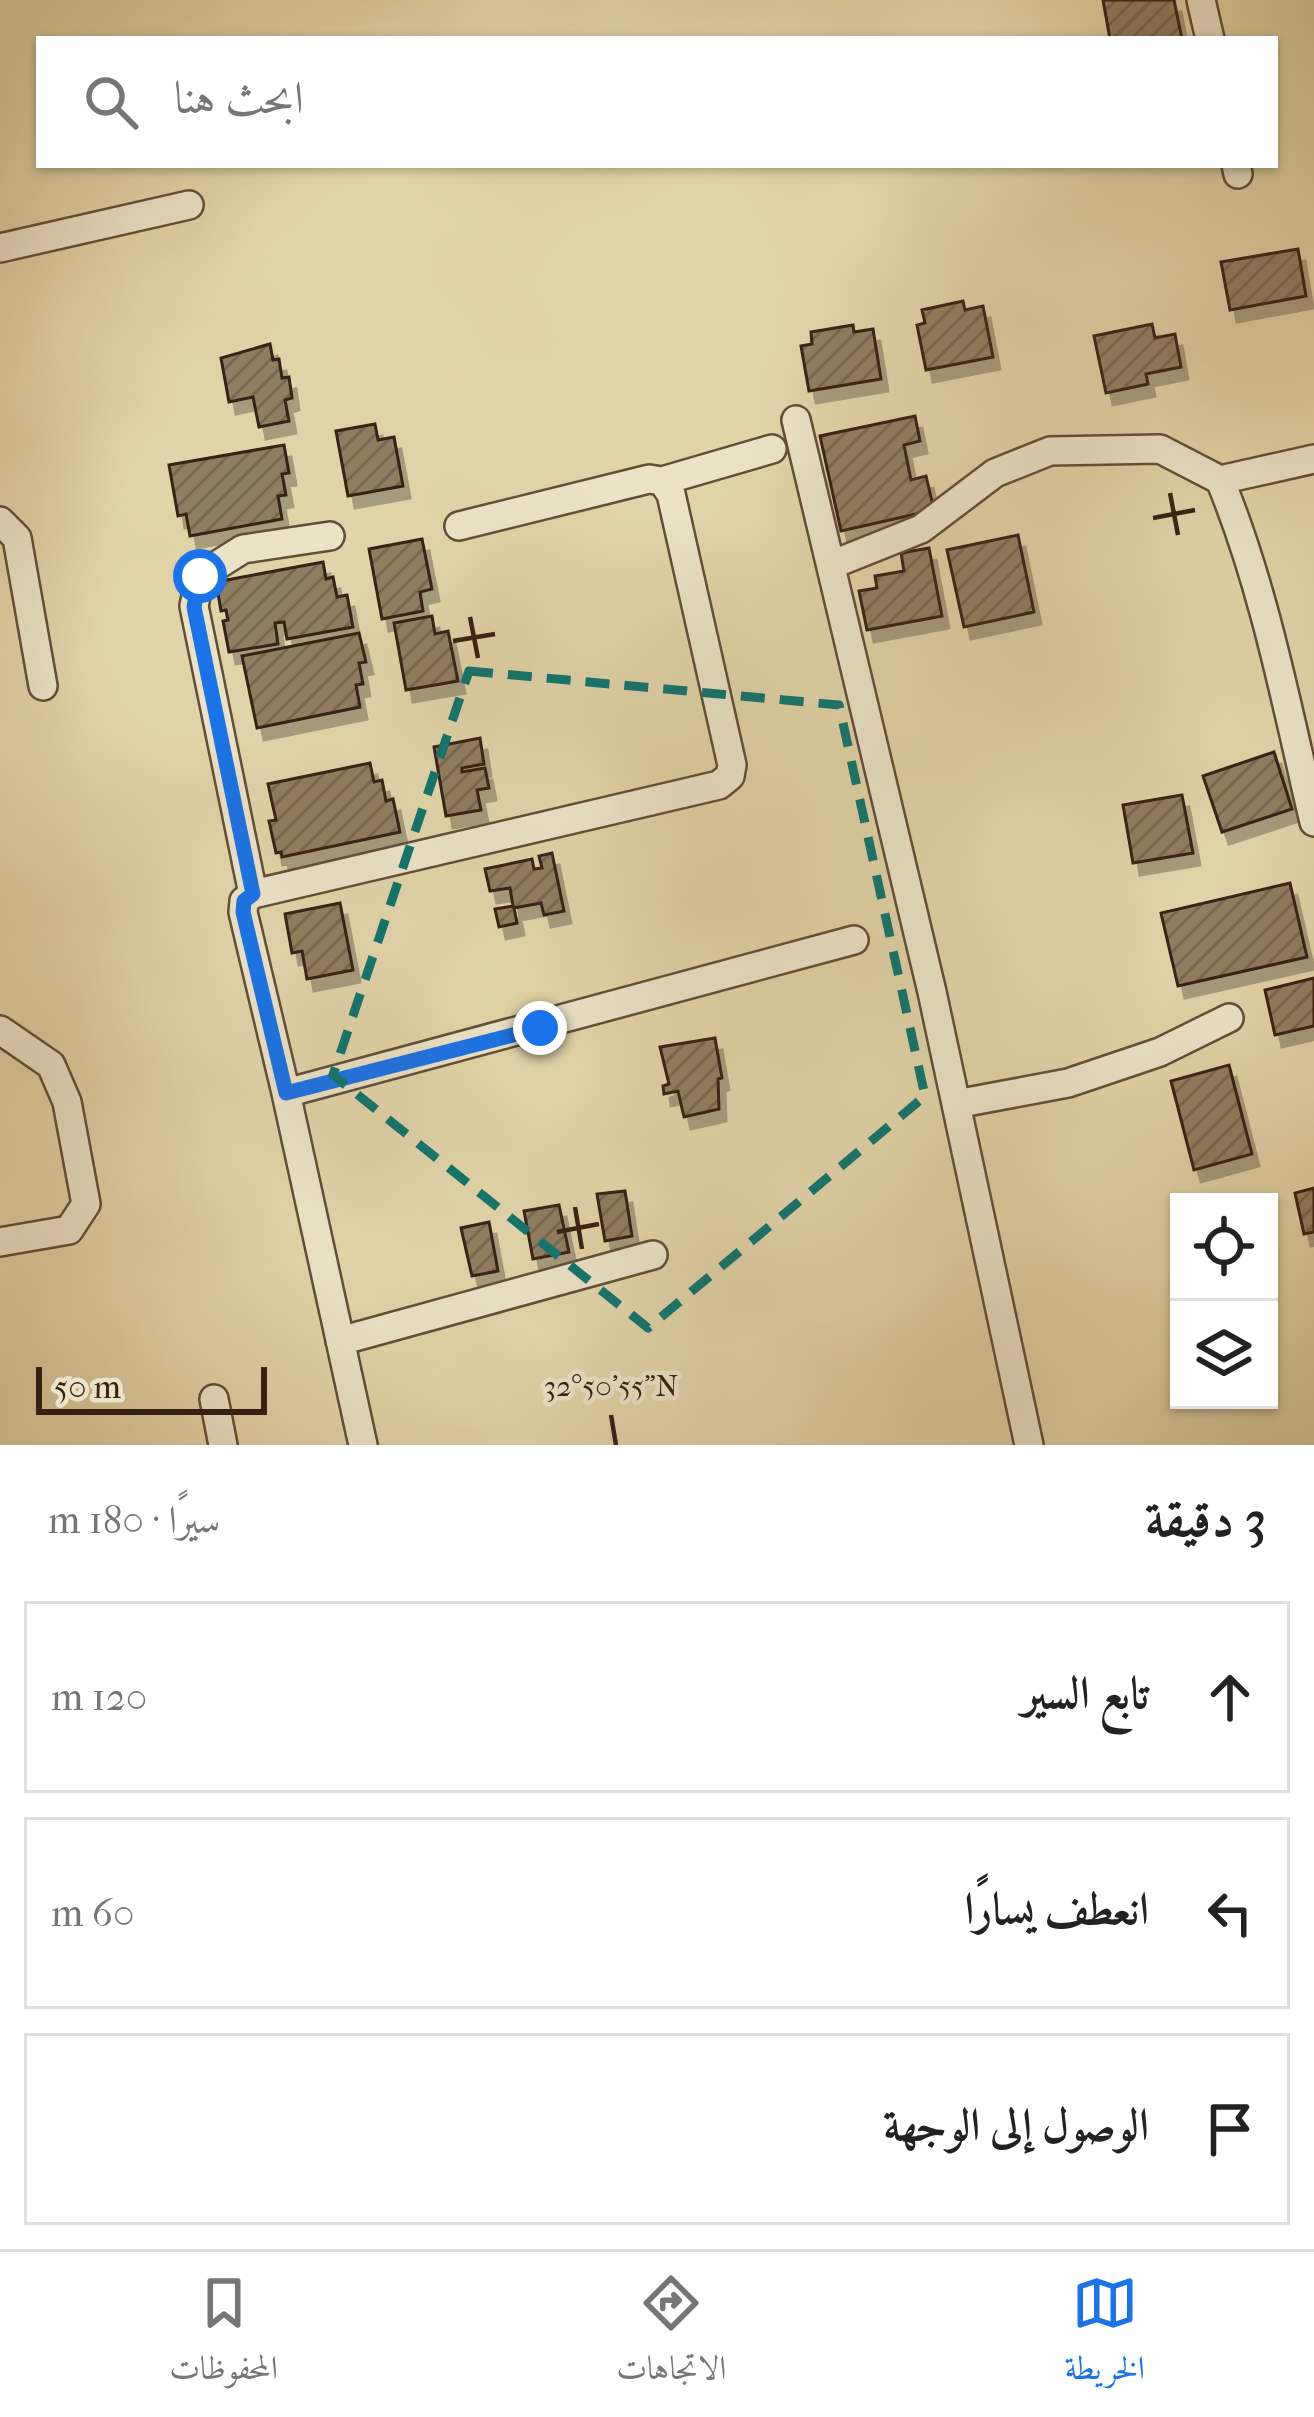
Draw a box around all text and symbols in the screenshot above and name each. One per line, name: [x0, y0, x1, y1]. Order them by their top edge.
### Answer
search box: [36, 36, 1278, 168]
icon: search: [78, 69, 144, 135]
text: ابحث هنا: [174, 72, 304, 125]
route start: [173, 549, 227, 603]
route end: [513, 1001, 567, 1055]
map controls: [1170, 1193, 1278, 1409]
button: locate: [1170, 1193, 1278, 1301]
button: layers: [1170, 1301, 1278, 1409]
scale bar: [36, 1361, 267, 1414]
text: 50 m: [54, 1368, 121, 1407]
text: 32°50'55"N: [544, 1369, 679, 1404]
text: 3 دقيقة: [1145, 1489, 1266, 1549]
text: سيرًا · 180 m: [48, 1497, 221, 1543]
icon: ahead: [1197, 1664, 1263, 1730]
text: تابع السير: [1022, 1667, 1149, 1720]
text: 120 m: [51, 1674, 147, 1720]
icon: left: [1197, 1880, 1263, 1946]
text: انعطف يسارًا: [965, 1883, 1149, 1936]
text: 60 m: [51, 1890, 134, 1936]
icon: arrive: [1197, 2096, 1263, 2162]
text: الوصول إلى الوجهة: [883, 2099, 1149, 2152]
tab: المحفوظات: [169, 2270, 278, 2400]
tab: الاتجاهات: [616, 2270, 726, 2400]
tab: الخريطة: [1065, 2270, 1145, 2400]

